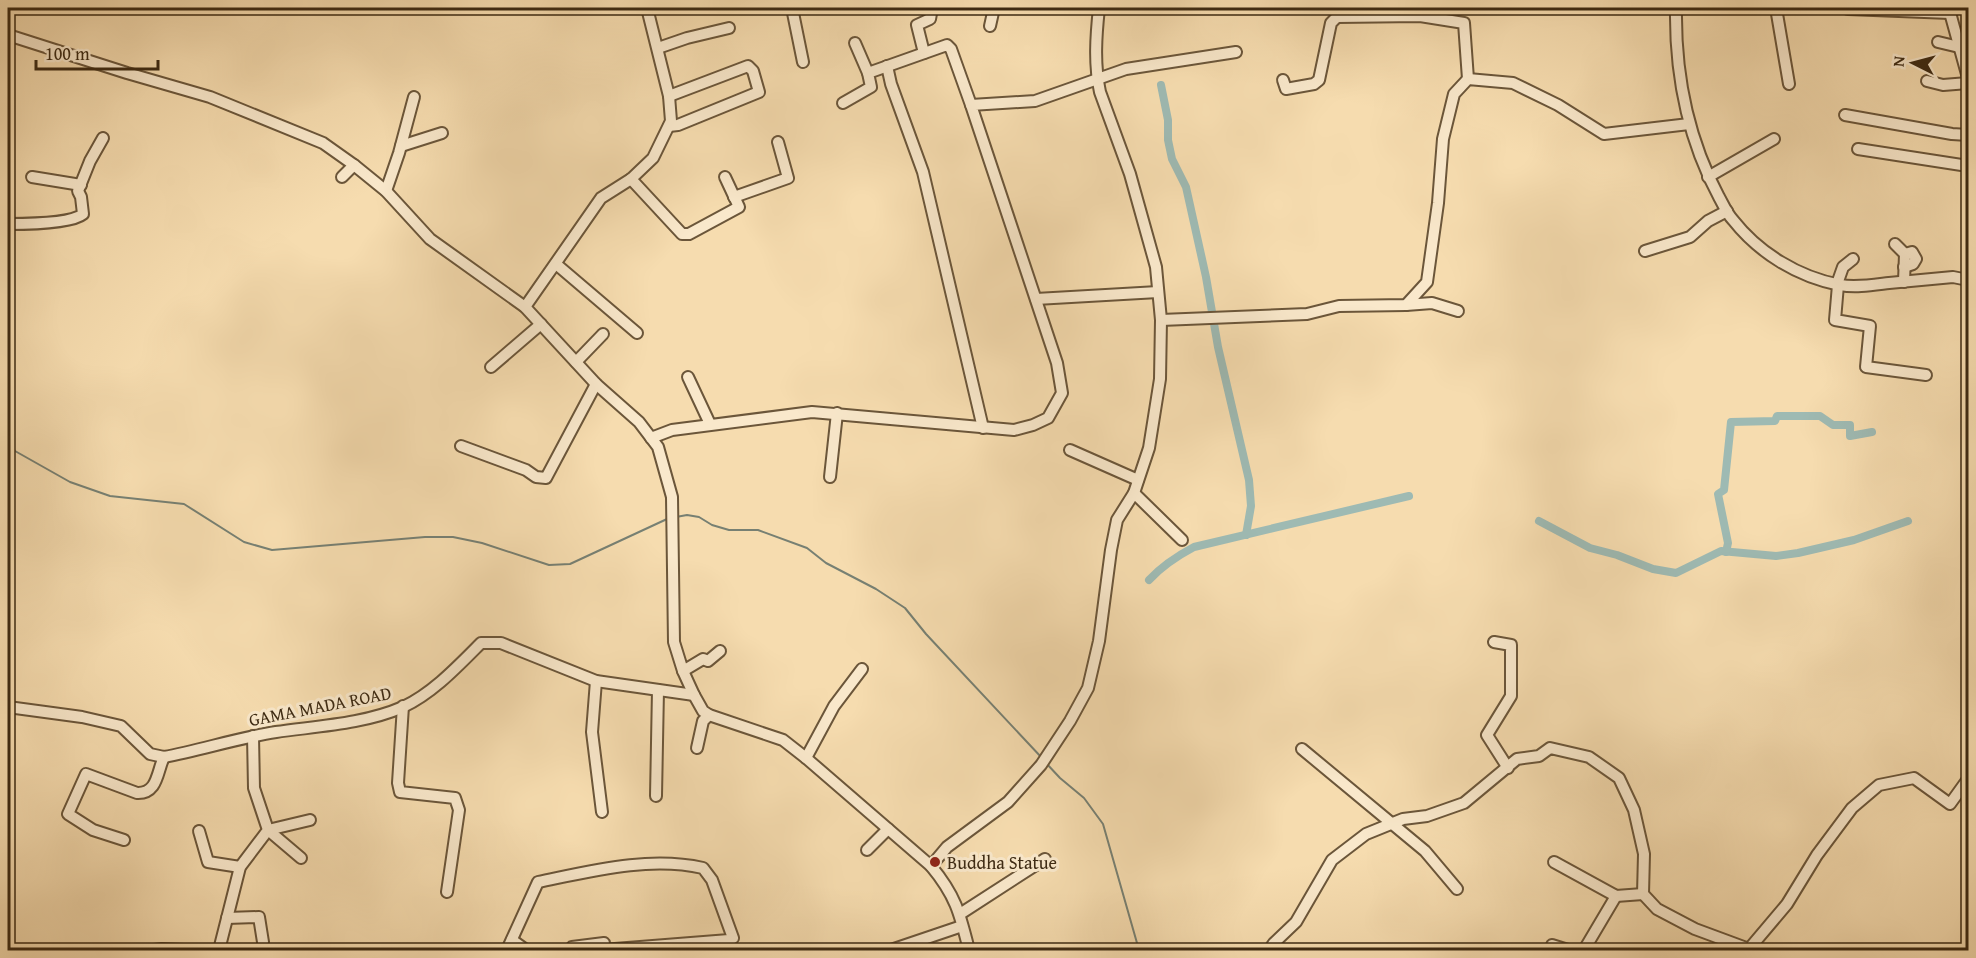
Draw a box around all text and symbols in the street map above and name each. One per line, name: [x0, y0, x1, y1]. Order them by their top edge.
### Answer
scale bar: [36, 33, 158, 71]
north arrow: [1883, 33, 1943, 93]
text: 100 m: [45, 40, 90, 67]
text: N: [1886, 55, 1911, 68]
street label: GAMA MADA ROAD: [246, 679, 394, 733]
place label: Buddha Statue: [947, 849, 1057, 876]
marker: Buddha Statue: [928, 855, 942, 869]

